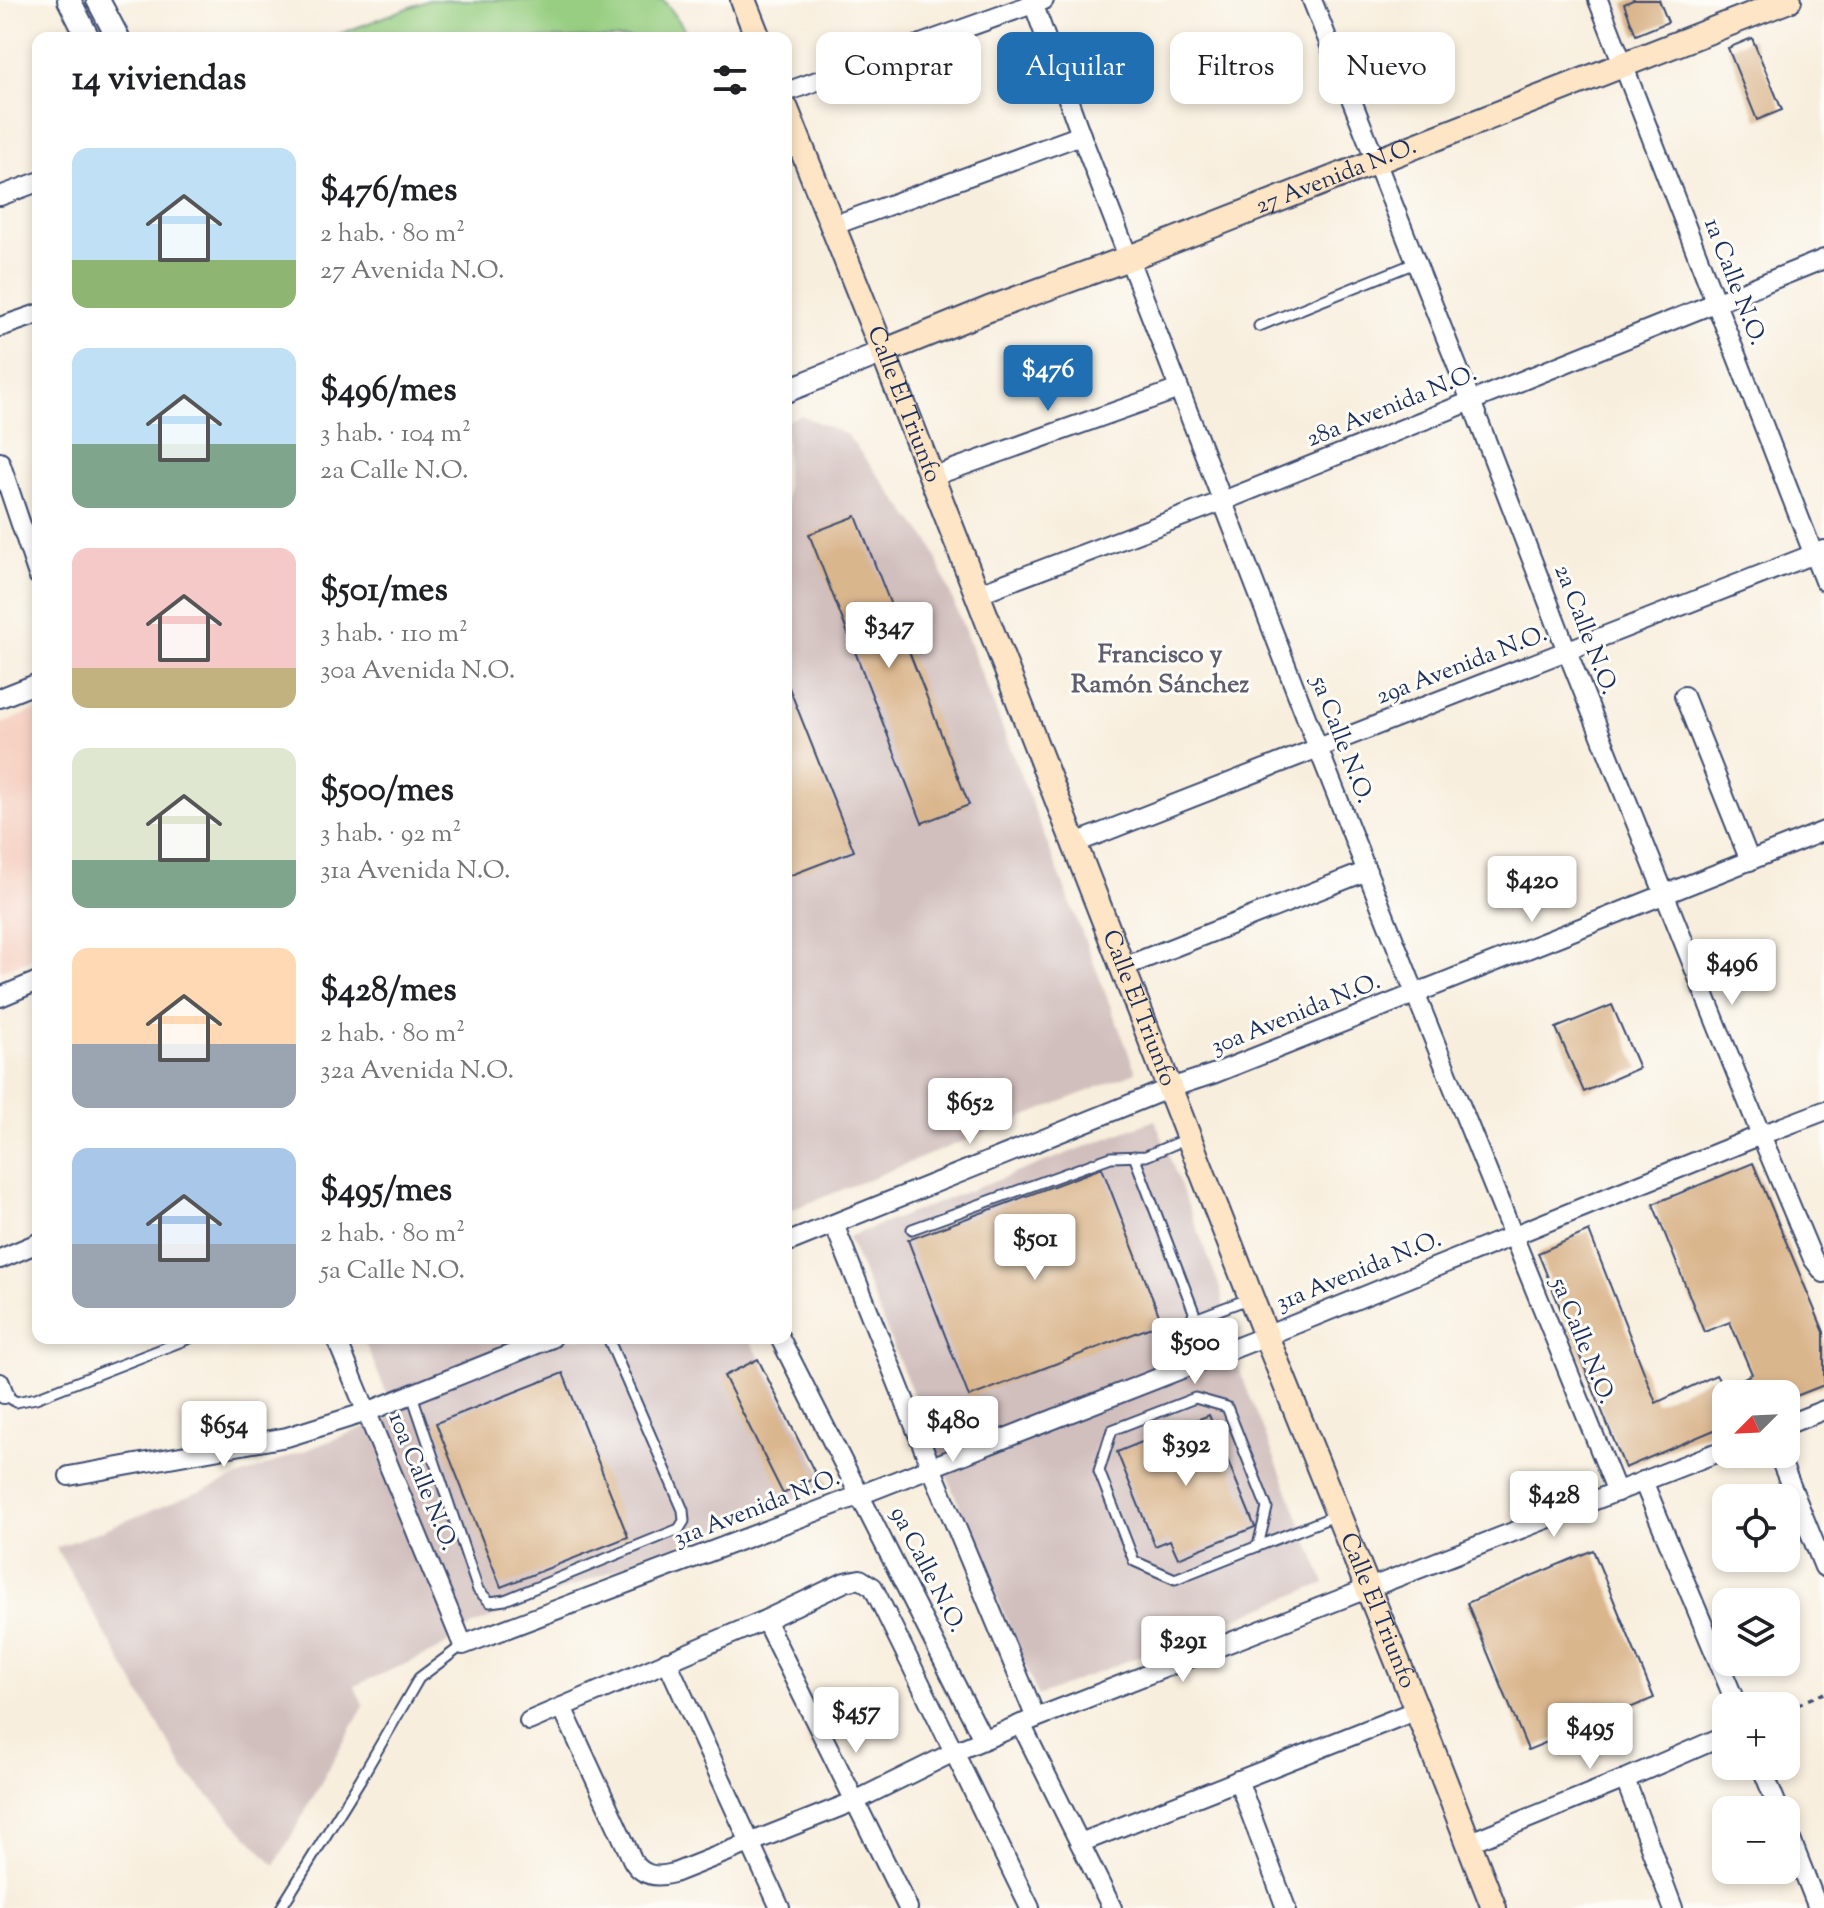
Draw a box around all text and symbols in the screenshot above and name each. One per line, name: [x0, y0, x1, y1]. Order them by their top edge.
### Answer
chip: Comprar: [816, 32, 981, 104]
chip: Alquilar: [997, 32, 1154, 104]
chip: Filtros: [1170, 32, 1303, 104]
chip: Nuevo: [1319, 32, 1455, 104]
text: 14 viviendas: [72, 56, 246, 105]
icon: filters: [708, 58, 752, 102]
street label: 27 Avenida N.O.: [1251, 130, 1422, 224]
text: $476/mes: [320, 167, 457, 216]
icon: home: [136, 180, 232, 276]
street label: 1a Calle N.O.: [1694, 213, 1774, 351]
text: 2 hab. · 80 m²: [320, 216, 465, 253]
text: 27 Avenida N.O.: [320, 253, 505, 290]
street label: Calle El Triunfo: [857, 321, 949, 488]
pin: $476: [1001, 345, 1095, 413]
text: $476: [1022, 352, 1074, 389]
street label: 28a Avenida N.O.: [1302, 357, 1482, 457]
text: $496/mes: [320, 367, 457, 416]
icon: home: [136, 380, 232, 476]
text: 3 hab. · 104 m²: [320, 416, 471, 453]
text: 2a Calle N.O.: [320, 453, 468, 490]
street label: 2a Calle N.O.: [1545, 560, 1625, 700]
text: $501/mes: [320, 567, 448, 616]
icon: home: [136, 580, 232, 676]
pin: $347: [842, 602, 936, 670]
text: $347: [864, 609, 914, 646]
text: 3 hab. · 110 m²: [320, 616, 468, 653]
street label: 29a Avenida N.O.: [1371, 618, 1553, 714]
district label: Francisco y Ramón Sánchez: [1071, 637, 1249, 704]
text: 30a Avenida N.O.: [320, 653, 515, 690]
street label: 5a Calle N.O.: [1300, 669, 1381, 809]
text: $500/mes: [320, 767, 454, 816]
icon: home: [136, 780, 232, 876]
text: 3 hab. · 92 m²: [320, 816, 461, 853]
text: 31a Avenida N.O.: [320, 853, 511, 890]
pin: $420: [1485, 856, 1579, 924]
text: $420: [1506, 863, 1558, 900]
street label: Calle El Triunfo: [1093, 925, 1184, 1092]
pin: $496: [1685, 939, 1779, 1007]
text: $496: [1706, 946, 1758, 983]
street label: 30a Avenida N.O.: [1206, 965, 1386, 1065]
text: $428/mes: [320, 967, 457, 1016]
icon: home: [136, 980, 232, 1076]
text: 2 hab. · 80 m²: [320, 1016, 465, 1053]
text: 32a Avenida N.O.: [320, 1053, 514, 1090]
pin: $652: [923, 1078, 1017, 1146]
text: $652: [946, 1085, 994, 1122]
text: $495/mes: [320, 1167, 452, 1216]
icon: home: [136, 1180, 232, 1276]
pin: $501: [988, 1214, 1082, 1282]
text: 2 hab. · 80 m²: [320, 1216, 465, 1253]
text: $501: [1012, 1221, 1058, 1258]
street label: 31a Avenida N.O.: [1271, 1223, 1447, 1321]
text: 5a Calle N.O.: [320, 1253, 465, 1290]
street label: 5a Calle N.O.: [1540, 1271, 1623, 1409]
pin: $500: [1148, 1318, 1242, 1386]
text: $500: [1170, 1325, 1220, 1362]
north arrow: [1712, 1380, 1800, 1468]
map controls: [1712, 1380, 1800, 1884]
pin: $480: [906, 1396, 1000, 1464]
pin: $654: [177, 1401, 271, 1469]
text: $480: [926, 1403, 980, 1440]
text: $654: [200, 1408, 248, 1445]
street label: 10a Calle N.O.: [379, 1408, 465, 1556]
pin: $392: [1139, 1420, 1233, 1488]
text: $392: [1162, 1427, 1210, 1464]
street label: 31a Avenida N.O.: [669, 1462, 845, 1556]
pin: $428: [1507, 1471, 1601, 1539]
text: $428: [1528, 1478, 1580, 1515]
button: locate: [1712, 1484, 1800, 1572]
street label: 9a Calle N.O.: [881, 1501, 973, 1639]
street label: Calle El Triunfo: [1330, 1528, 1424, 1694]
button: layers: [1712, 1588, 1800, 1676]
pin: $291: [1136, 1616, 1230, 1684]
text: $291: [1159, 1623, 1207, 1660]
pin: $457: [809, 1687, 903, 1755]
button: +: [1712, 1692, 1800, 1780]
text: $457: [832, 1694, 880, 1731]
pin: $495: [1543, 1703, 1637, 1771]
text: $495: [1566, 1710, 1614, 1747]
button: −: [1712, 1796, 1800, 1884]

